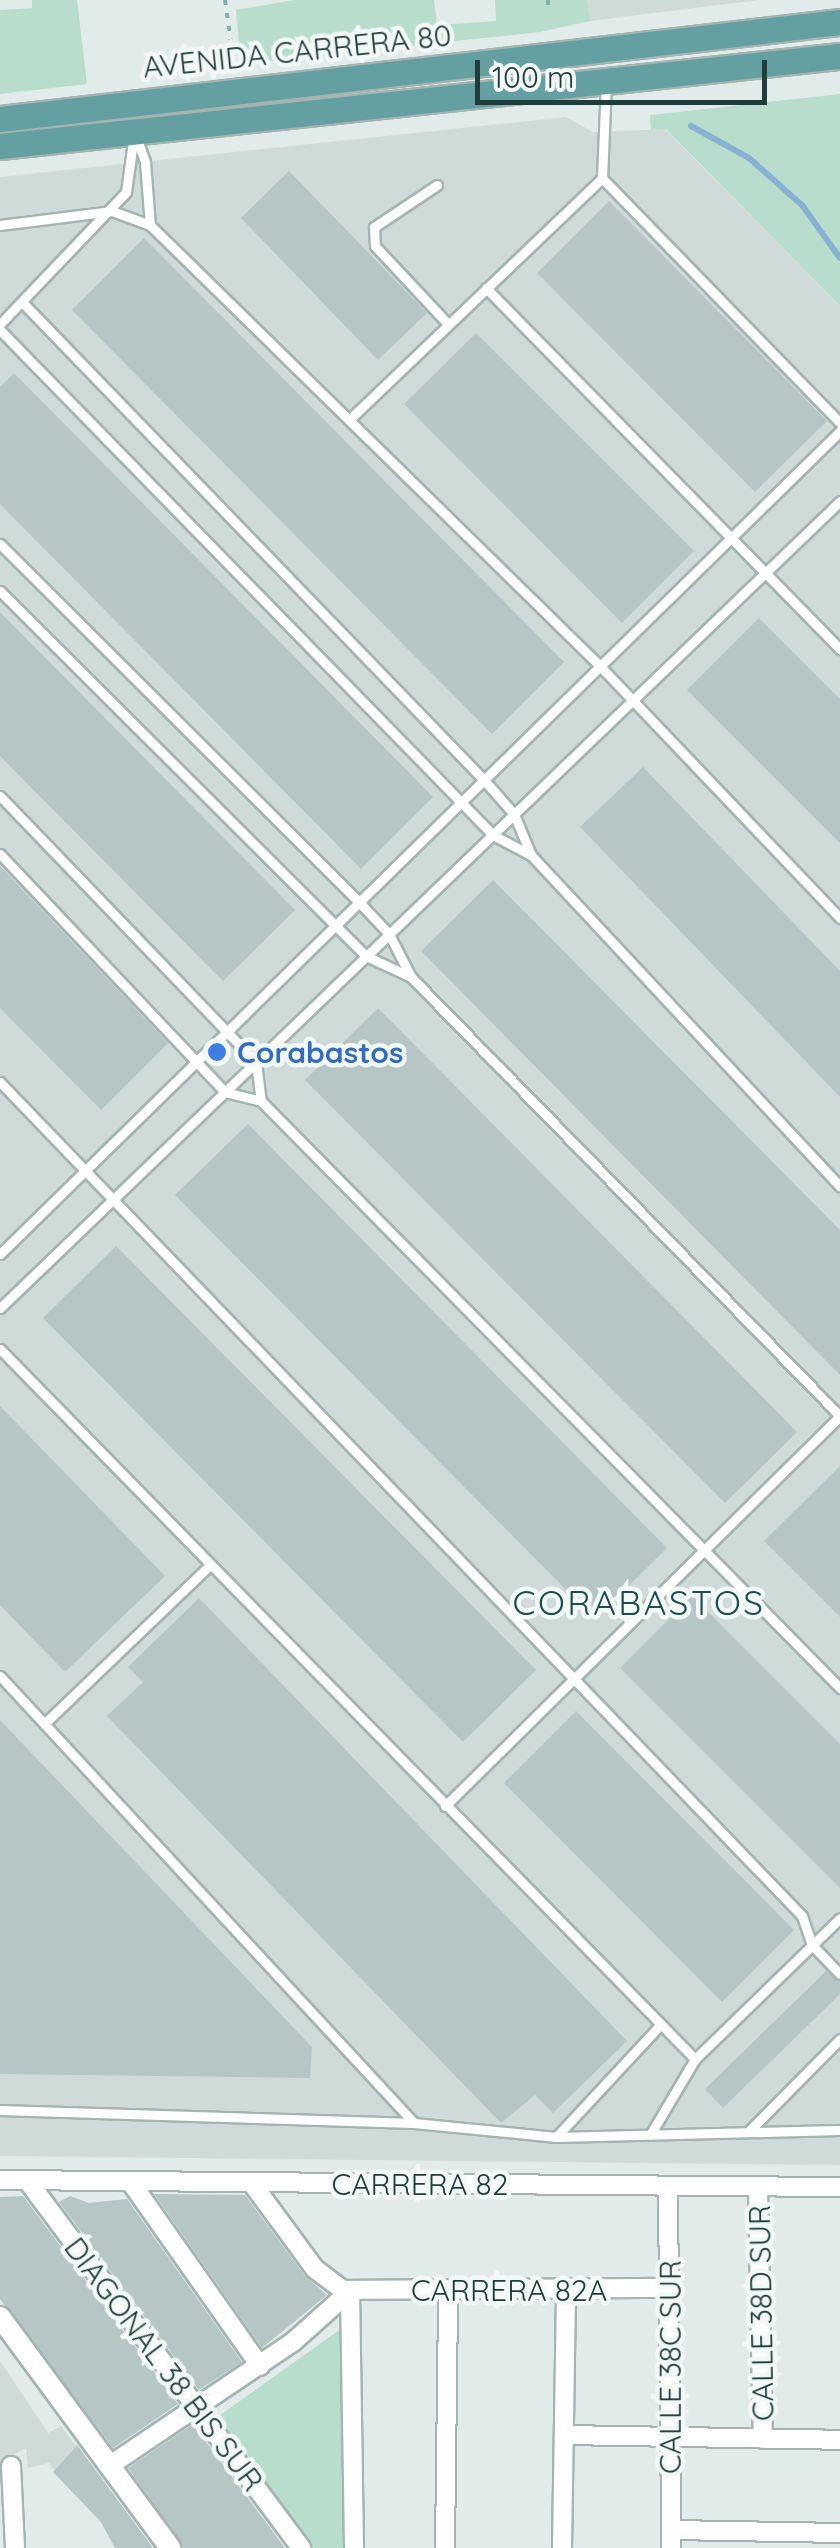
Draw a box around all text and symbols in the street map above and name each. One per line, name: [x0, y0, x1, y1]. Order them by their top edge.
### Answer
street label: AVENIDA CARRERA 80: [141, 17, 453, 85]
scale bar: [480, 40, 772, 102]
text: 100 m: [492, 58, 574, 96]
place label: Corabastos: [237, 1034, 403, 1070]
marker: Corabastos: [206, 1041, 228, 1063]
district label: CORABASTOS: [513, 1581, 765, 1623]
street label: CARRERA 82: [332, 2166, 508, 2202]
street label: CALLE 38D SUR: [741, 2205, 781, 2421]
street label: DIAGONAL 38 BIS SUR: [57, 2230, 271, 2498]
street label: CALLE 38C SUR: [652, 2260, 688, 2474]
street label: CARRERA 82A: [411, 2272, 607, 2308]

